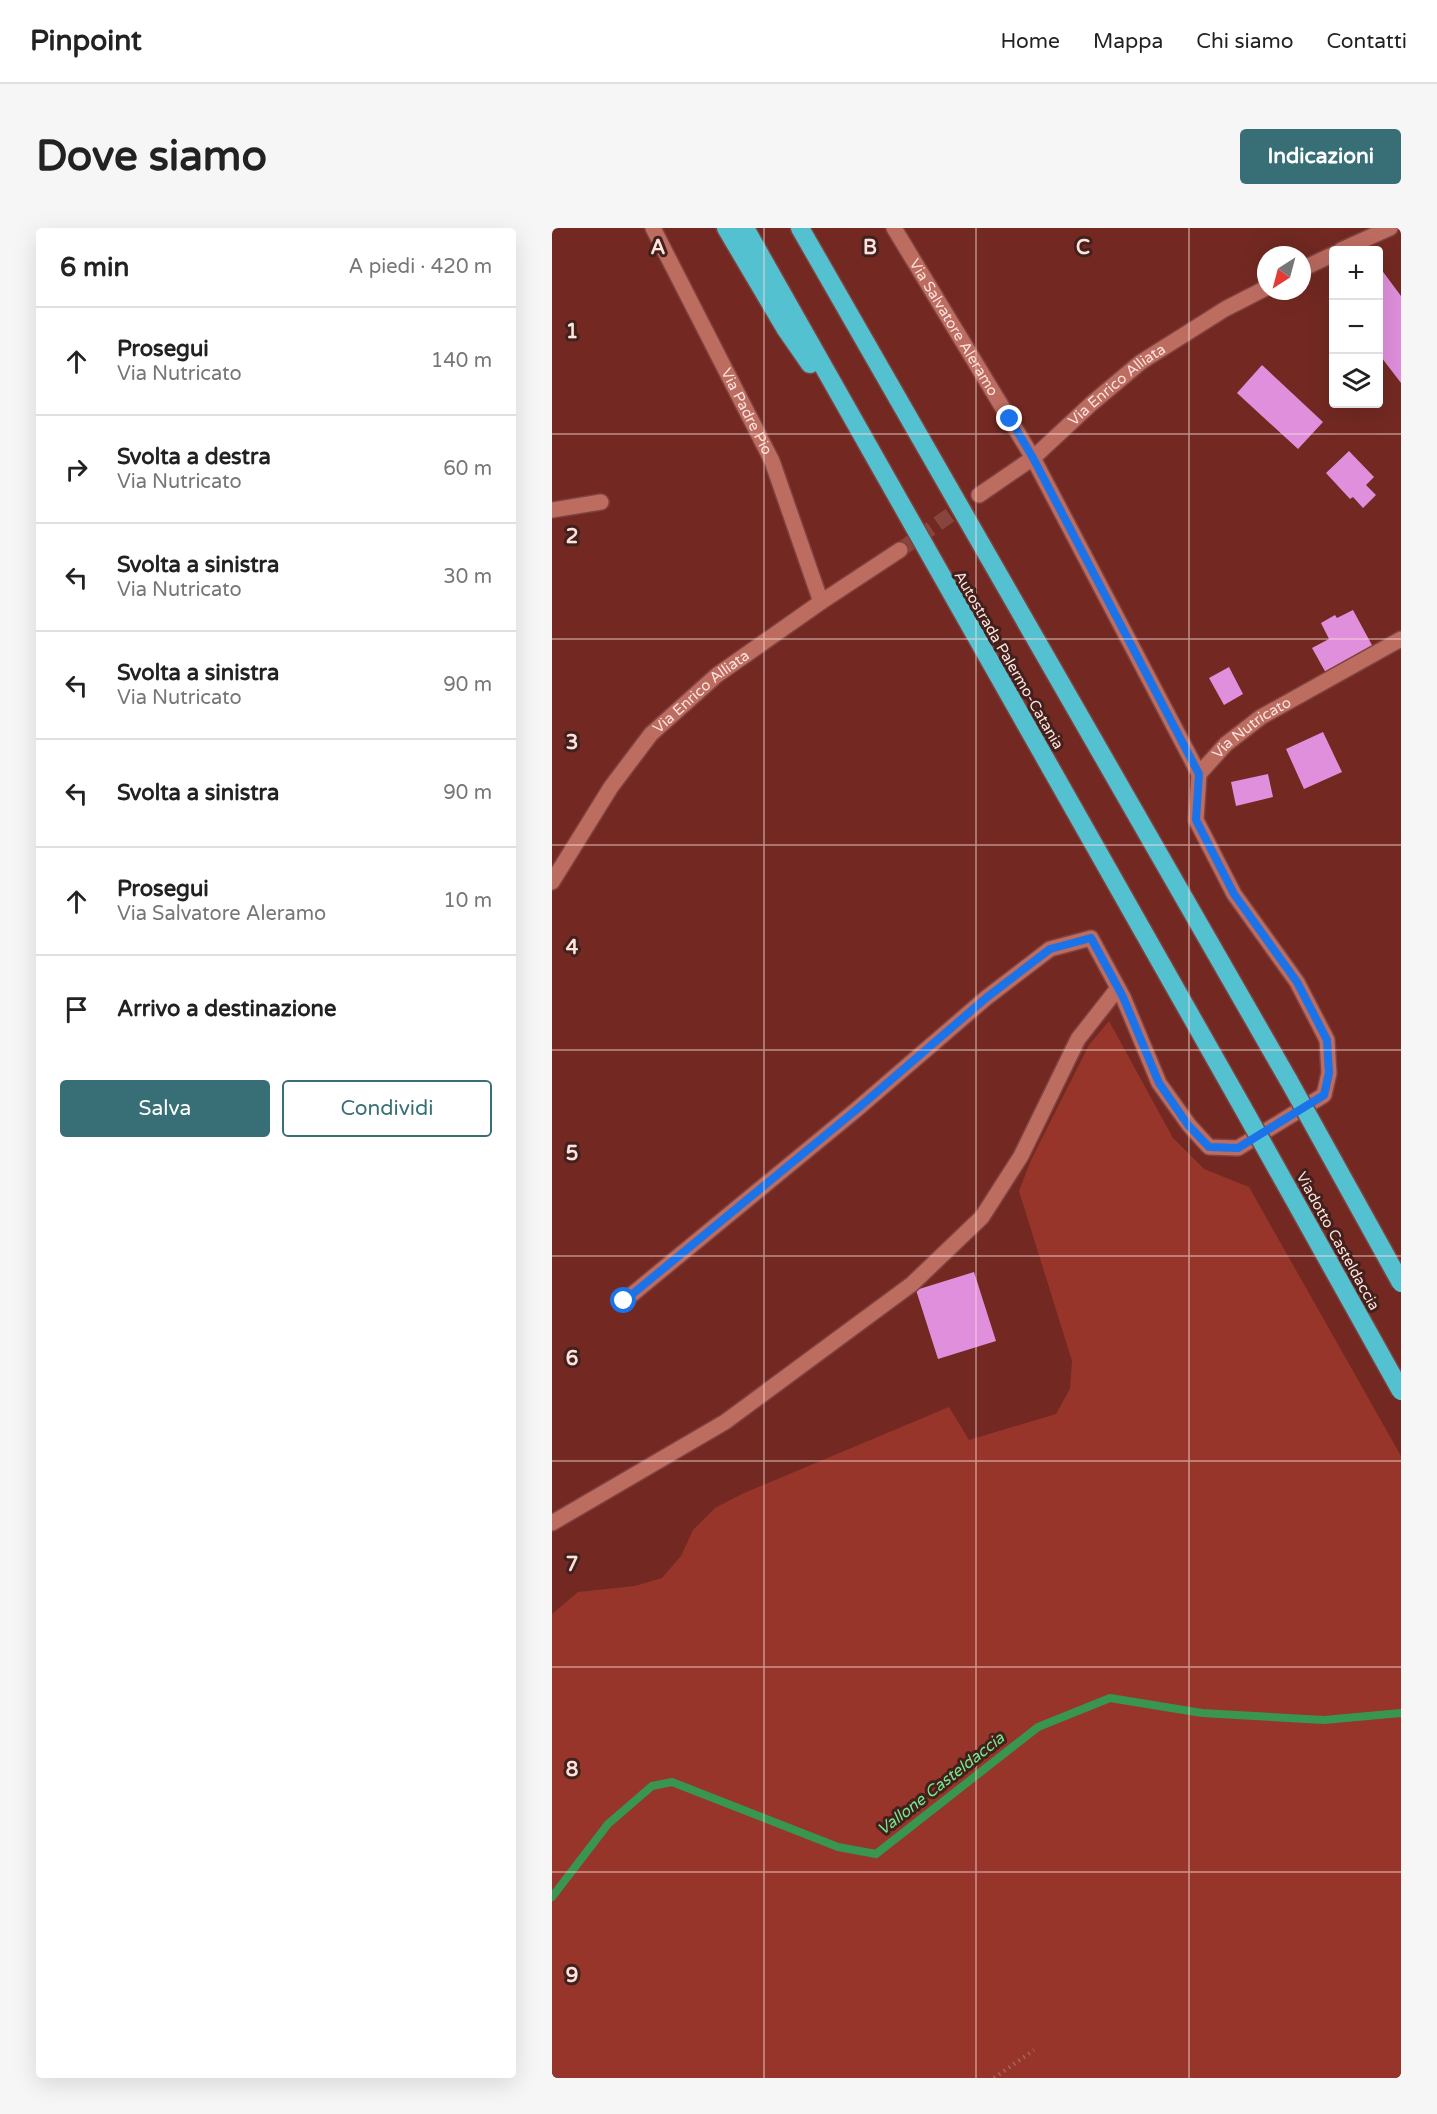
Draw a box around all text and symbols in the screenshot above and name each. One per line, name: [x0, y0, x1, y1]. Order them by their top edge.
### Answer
text: Pinpoint: [30, 24, 142, 58]
text: Home: [1000, 29, 1060, 54]
text: Mappa: [1093, 29, 1163, 54]
text: Chi siamo: [1196, 29, 1294, 54]
text: Contatti: [1327, 29, 1407, 54]
button: Indicazioni: [1240, 129, 1401, 184]
text: Dove siamo: [36, 131, 267, 182]
text: A: [651, 236, 666, 260]
text: B: [863, 236, 877, 260]
text: C: [1076, 236, 1090, 260]
north arrow: [1257, 246, 1311, 300]
map controls: [1329, 246, 1383, 408]
button: +: [1329, 246, 1383, 300]
text: 6 min: [60, 252, 129, 283]
text: A piedi · 420 m: [349, 255, 492, 279]
street label: Via Salvatore Aleramo: [906, 255, 1002, 399]
button: −: [1329, 300, 1383, 354]
text: 1: [566, 320, 578, 344]
text: Prosegui: [117, 336, 209, 362]
street label: Via Enrico Alliata: [1065, 340, 1169, 430]
icon: ahead: [60, 345, 93, 378]
text: 140 m: [431, 349, 492, 373]
button: layers: [1329, 354, 1383, 408]
text: Via Nutricato: [117, 362, 242, 386]
street label: Via Padre Pio: [717, 365, 776, 458]
route end: [996, 405, 1022, 431]
text: Svolta a destra: [117, 444, 271, 470]
icon: right: [60, 453, 93, 486]
text: 60 m: [443, 457, 492, 481]
text: Via Nutricato: [117, 470, 242, 494]
text: 2: [566, 525, 578, 549]
text: Svolta a sinistra: [117, 552, 279, 578]
icon: left: [60, 561, 93, 594]
text: 30 m: [443, 565, 492, 589]
street label: Autostrada Palermo-Catania: [950, 568, 1068, 752]
text: Via Nutricato: [117, 578, 242, 602]
street label: Via Enrico Alliata: [649, 646, 753, 737]
text: Svolta a sinistra: [117, 660, 279, 686]
icon: left: [60, 669, 93, 702]
text: 90 m: [443, 673, 492, 697]
text: Via Nutricato: [117, 686, 242, 710]
street label: Via Nutricato: [1208, 693, 1294, 762]
text: 3: [566, 731, 578, 755]
icon: left: [60, 777, 93, 810]
text: Svolta a sinistra: [117, 780, 279, 806]
text: 90 m: [443, 781, 492, 805]
text: Prosegui: [117, 876, 209, 902]
icon: ahead: [60, 885, 93, 918]
text: 10 m: [443, 889, 492, 913]
text: Via Salvatore Aleramo: [117, 902, 326, 926]
text: 4: [566, 936, 579, 960]
icon: arrive: [60, 993, 93, 1026]
text: Arrivo a destinazione: [117, 996, 336, 1022]
button: Salva: [60, 1080, 270, 1137]
button: Condividi: [282, 1080, 492, 1137]
text: 5: [566, 1142, 578, 1166]
street label: Viadotto Casteldaccia: [1293, 1169, 1383, 1313]
route start: [610, 1287, 636, 1313]
text: 6: [566, 1347, 578, 1371]
text: 7: [566, 1553, 578, 1577]
water label: Vallone Casteldaccia: [873, 1728, 1009, 1840]
text: 8: [566, 1758, 578, 1782]
text: 9: [566, 1964, 578, 1988]

